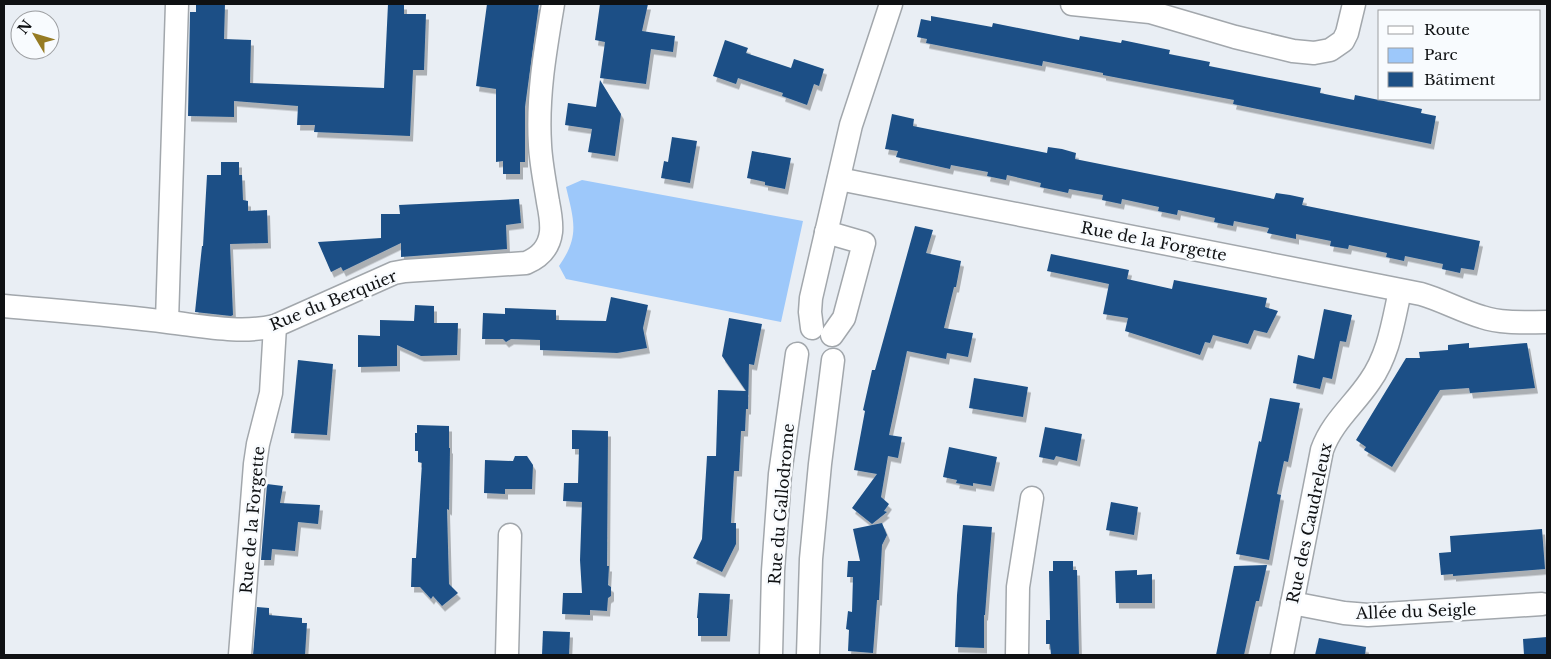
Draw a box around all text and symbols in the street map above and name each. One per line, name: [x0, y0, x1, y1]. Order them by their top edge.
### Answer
north arrow: [10, 10, 60, 60]
legend: [1378, 10, 1541, 100]
text: N: [14, 16, 36, 38]
text: Route: [1424, 20, 1470, 39]
text: Parc: [1424, 45, 1457, 64]
text: Bâtiment: [1424, 70, 1496, 89]
street label: Rue de la Forgette: [1079, 217, 1229, 265]
street label: Rue du Berquier: [266, 265, 400, 335]
street label: Rue du Gallodrome: [764, 422, 798, 586]
street label: Rue des Caudreleux: [1282, 441, 1336, 605]
street label: Rue de la Forgette: [236, 445, 268, 595]
street label: Allée du Seigle: [1354, 599, 1477, 623]

